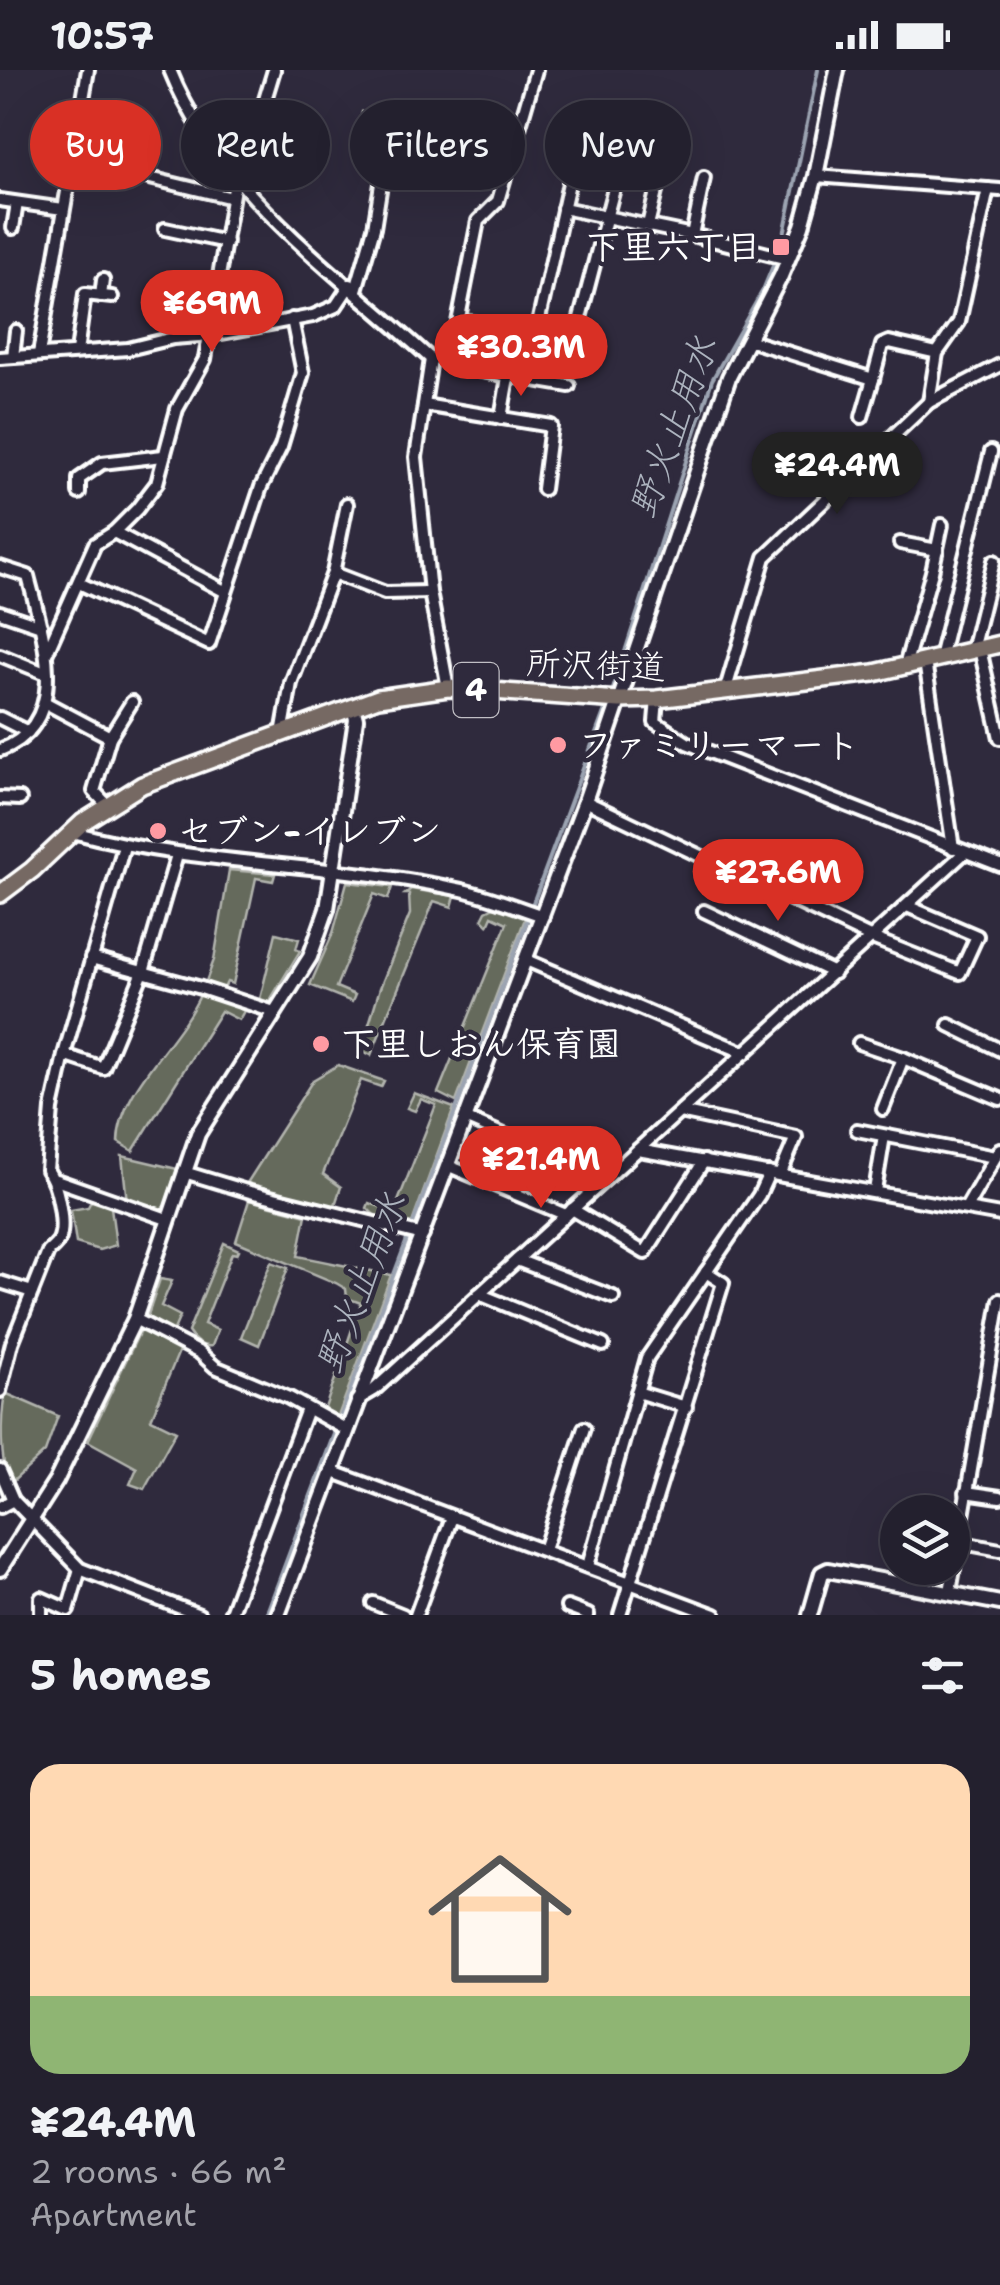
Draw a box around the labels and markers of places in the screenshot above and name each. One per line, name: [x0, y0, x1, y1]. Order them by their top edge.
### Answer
place label: 下里六丁目: [586, 223, 761, 270]
marker: 下里六丁目: [770, 236, 792, 258]
pin: ¥69M: [153, 270, 271, 355]
pin: ¥30.3M: [440, 314, 602, 399]
pin: ¥24.4M: [756, 432, 918, 517]
place label: ファミリーマート: [578, 721, 859, 768]
marker: ファミリーマート: [547, 734, 569, 756]
place label: セブン-イレブン: [178, 807, 441, 854]
marker: セブン-イレブン: [147, 820, 169, 842]
pin: ¥27.6M: [697, 839, 859, 924]
place label: 下里しおん保育園: [341, 1020, 621, 1067]
marker: 下里しおん保育園: [310, 1033, 332, 1055]
pin: ¥21.4M: [460, 1126, 622, 1211]

